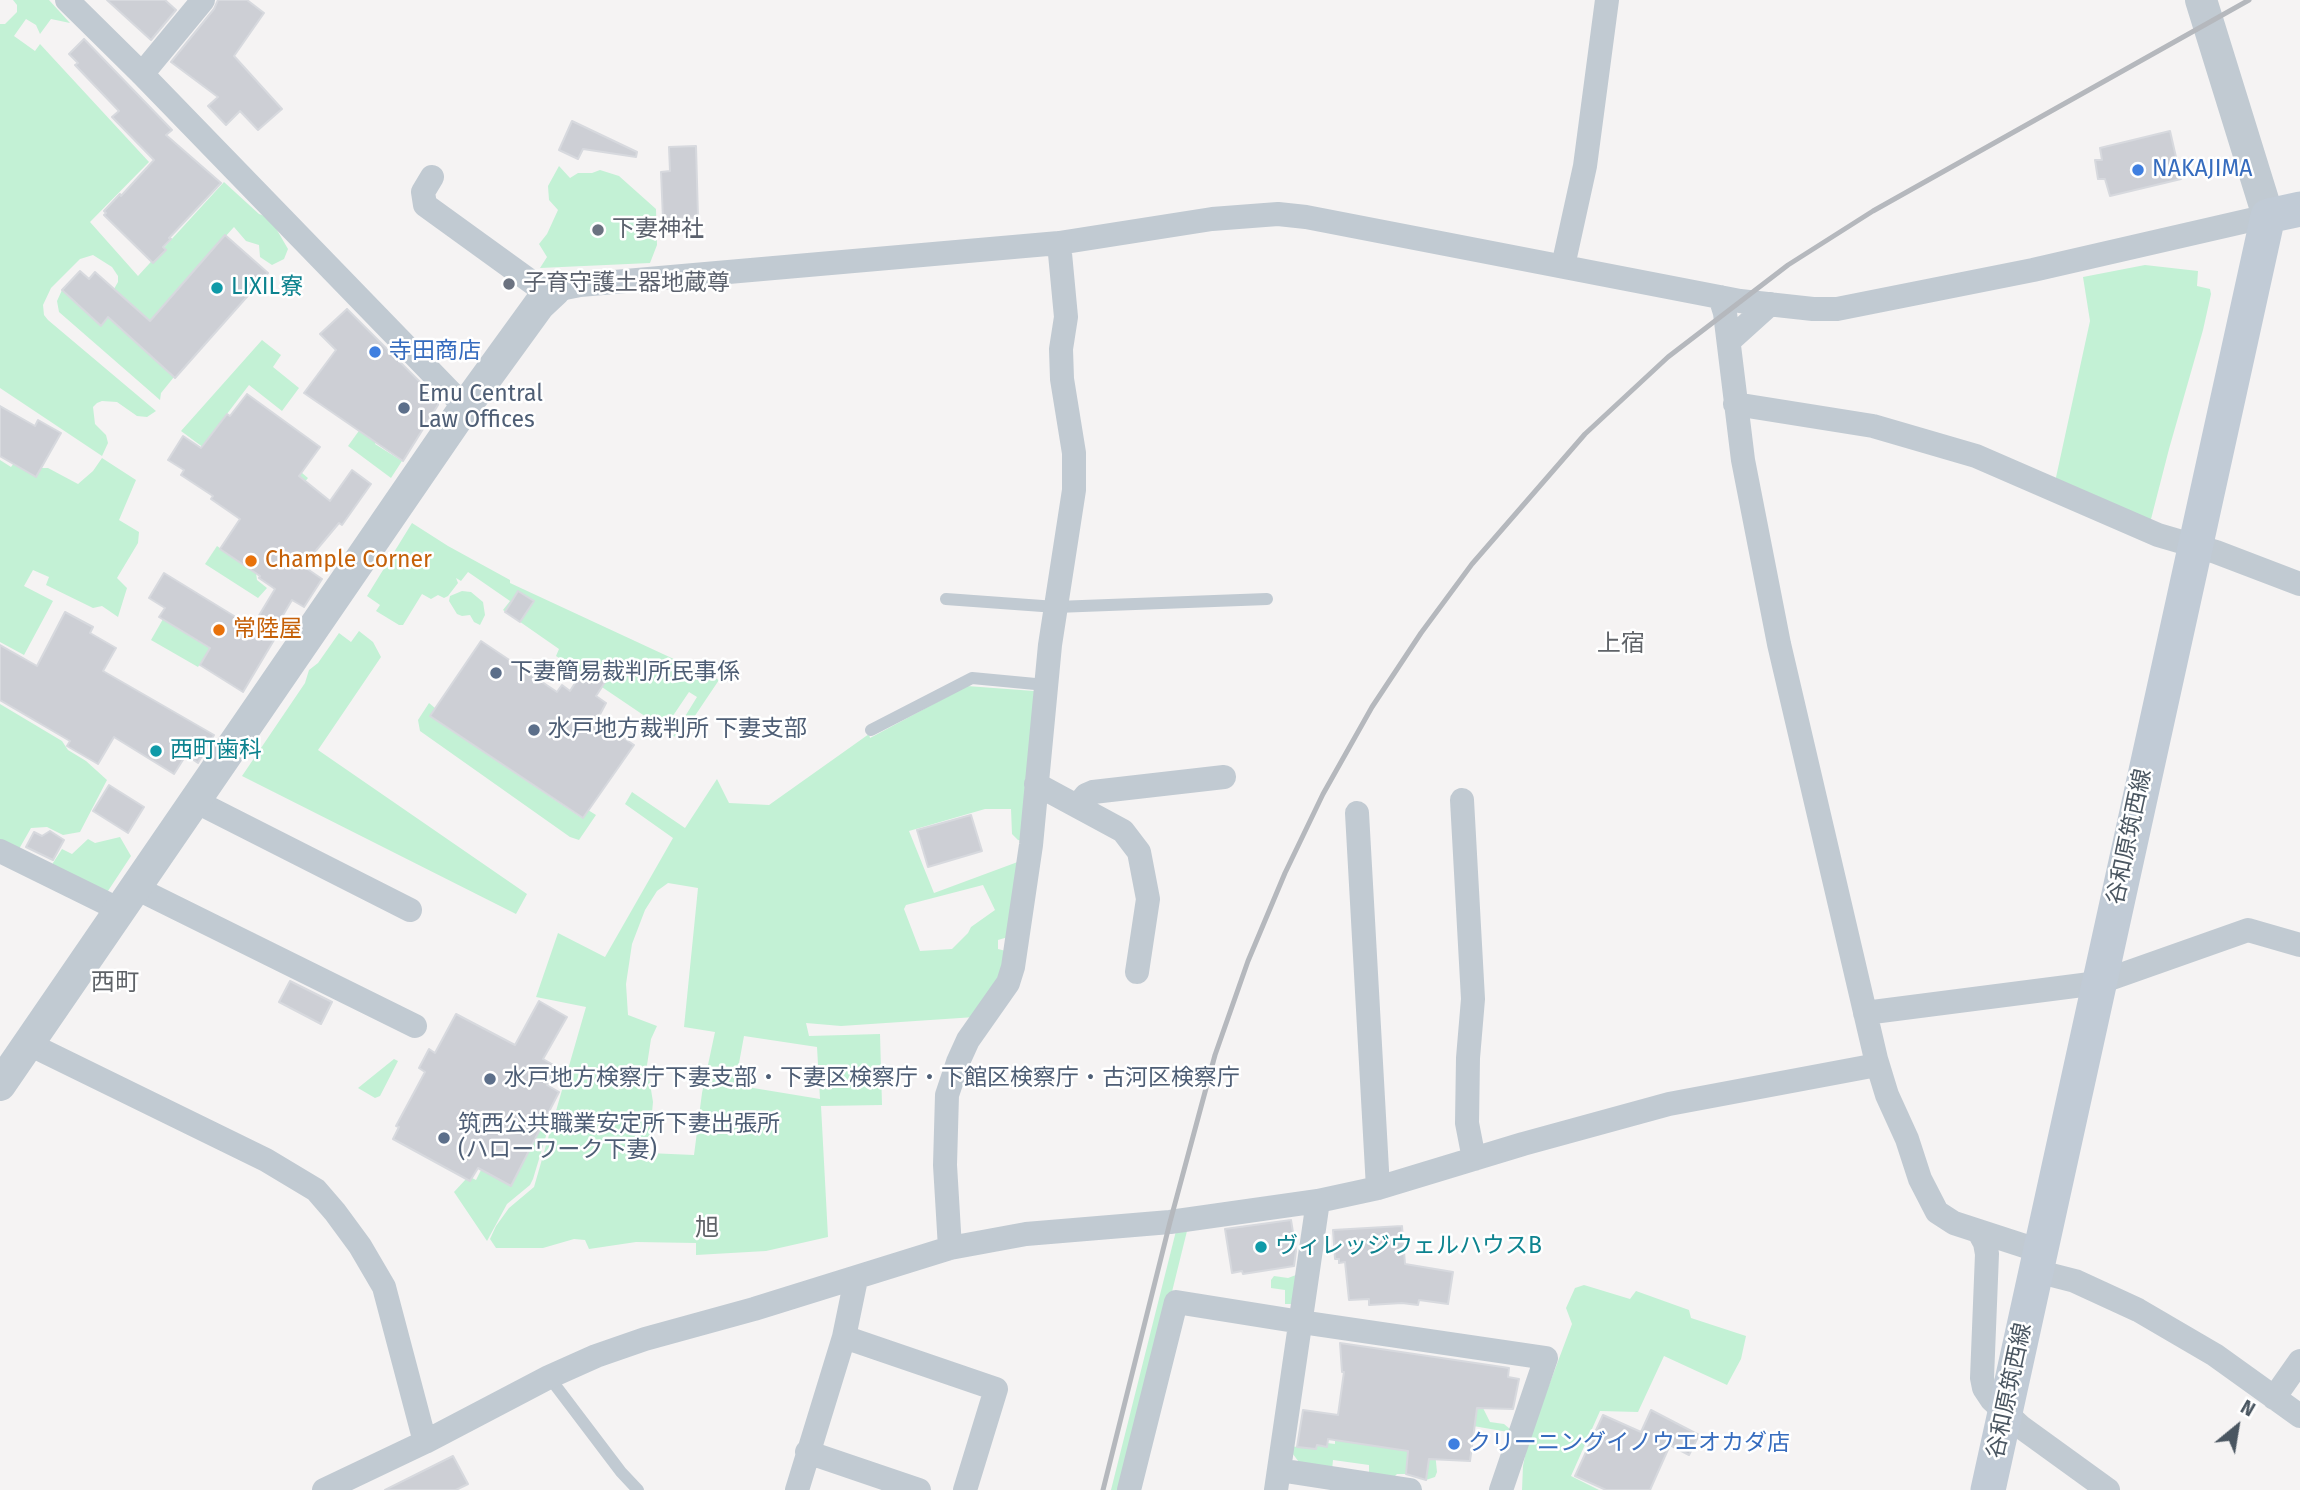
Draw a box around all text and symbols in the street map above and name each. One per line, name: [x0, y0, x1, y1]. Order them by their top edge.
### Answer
place label: NAKAJIMA: [2152, 156, 2252, 184]
marker: NAKAJIMA: [2130, 162, 2146, 178]
place label: 下妻神社: [612, 216, 704, 244]
marker: 下妻神社: [590, 222, 606, 238]
place label: 子育守護土器地蔵尊: [523, 270, 730, 298]
place label: LIXIL寮: [231, 274, 303, 302]
marker: 子育守護土器地蔵尊: [501, 276, 517, 292]
marker: LIXIL寮: [209, 280, 225, 296]
place label: 寺田商店: [389, 338, 481, 366]
marker: 寺田商店: [367, 344, 383, 360]
place label: Emu Central Law Offices: [418, 381, 543, 435]
marker: Emu Central Law Offices: [396, 400, 412, 416]
place label: Chample Corner: [265, 547, 432, 575]
marker: Chample Corner: [243, 553, 259, 569]
place label: 常陸屋: [233, 616, 302, 644]
marker: 常陸屋: [211, 622, 227, 638]
district label: 上宿: [1597, 630, 1645, 658]
place label: 下妻簡易裁判所民事係: [510, 659, 740, 687]
marker: 下妻簡易裁判所民事係: [488, 665, 504, 681]
place label: 水戸地方裁判所 下妻支部: [548, 716, 807, 744]
marker: 水戸地方裁判所 下妻支部: [526, 722, 542, 738]
place label: 西町歯科: [170, 737, 262, 765]
marker: 西町歯科: [148, 743, 164, 759]
street label: 谷和原筑西線: [2102, 767, 2158, 907]
district label: 西町: [91, 969, 139, 997]
place label: 水戸地方検察庁下妻支部・下妻区検察庁・下館区検察庁・古河区検察庁: [504, 1065, 1240, 1093]
marker: 水戸地方検察庁下妻支部・下妻区検察庁・下館区検察庁・古河区検察庁: [482, 1071, 498, 1087]
place label: 筑西公共職業安定所下妻出張所 (ハローワーク下妻): [458, 1111, 780, 1165]
marker: 筑西公共職業安定所下妻出張所 (ハローワーク下妻): [436, 1130, 452, 1146]
district label: 旭: [695, 1214, 719, 1242]
place label: ヴィレッジウェルハウスB: [1275, 1233, 1542, 1261]
marker: ヴィレッジウェルハウスB: [1253, 1239, 1269, 1255]
street label: 谷和原筑西線: [1982, 1321, 2038, 1461]
north arrow: [2202, 1392, 2272, 1462]
text: N: [2237, 1395, 2259, 1421]
place label: クリーニングイノウエオカダ店: [1468, 1430, 1790, 1458]
marker: クリーニングイノウエオカダ店: [1446, 1436, 1462, 1452]

